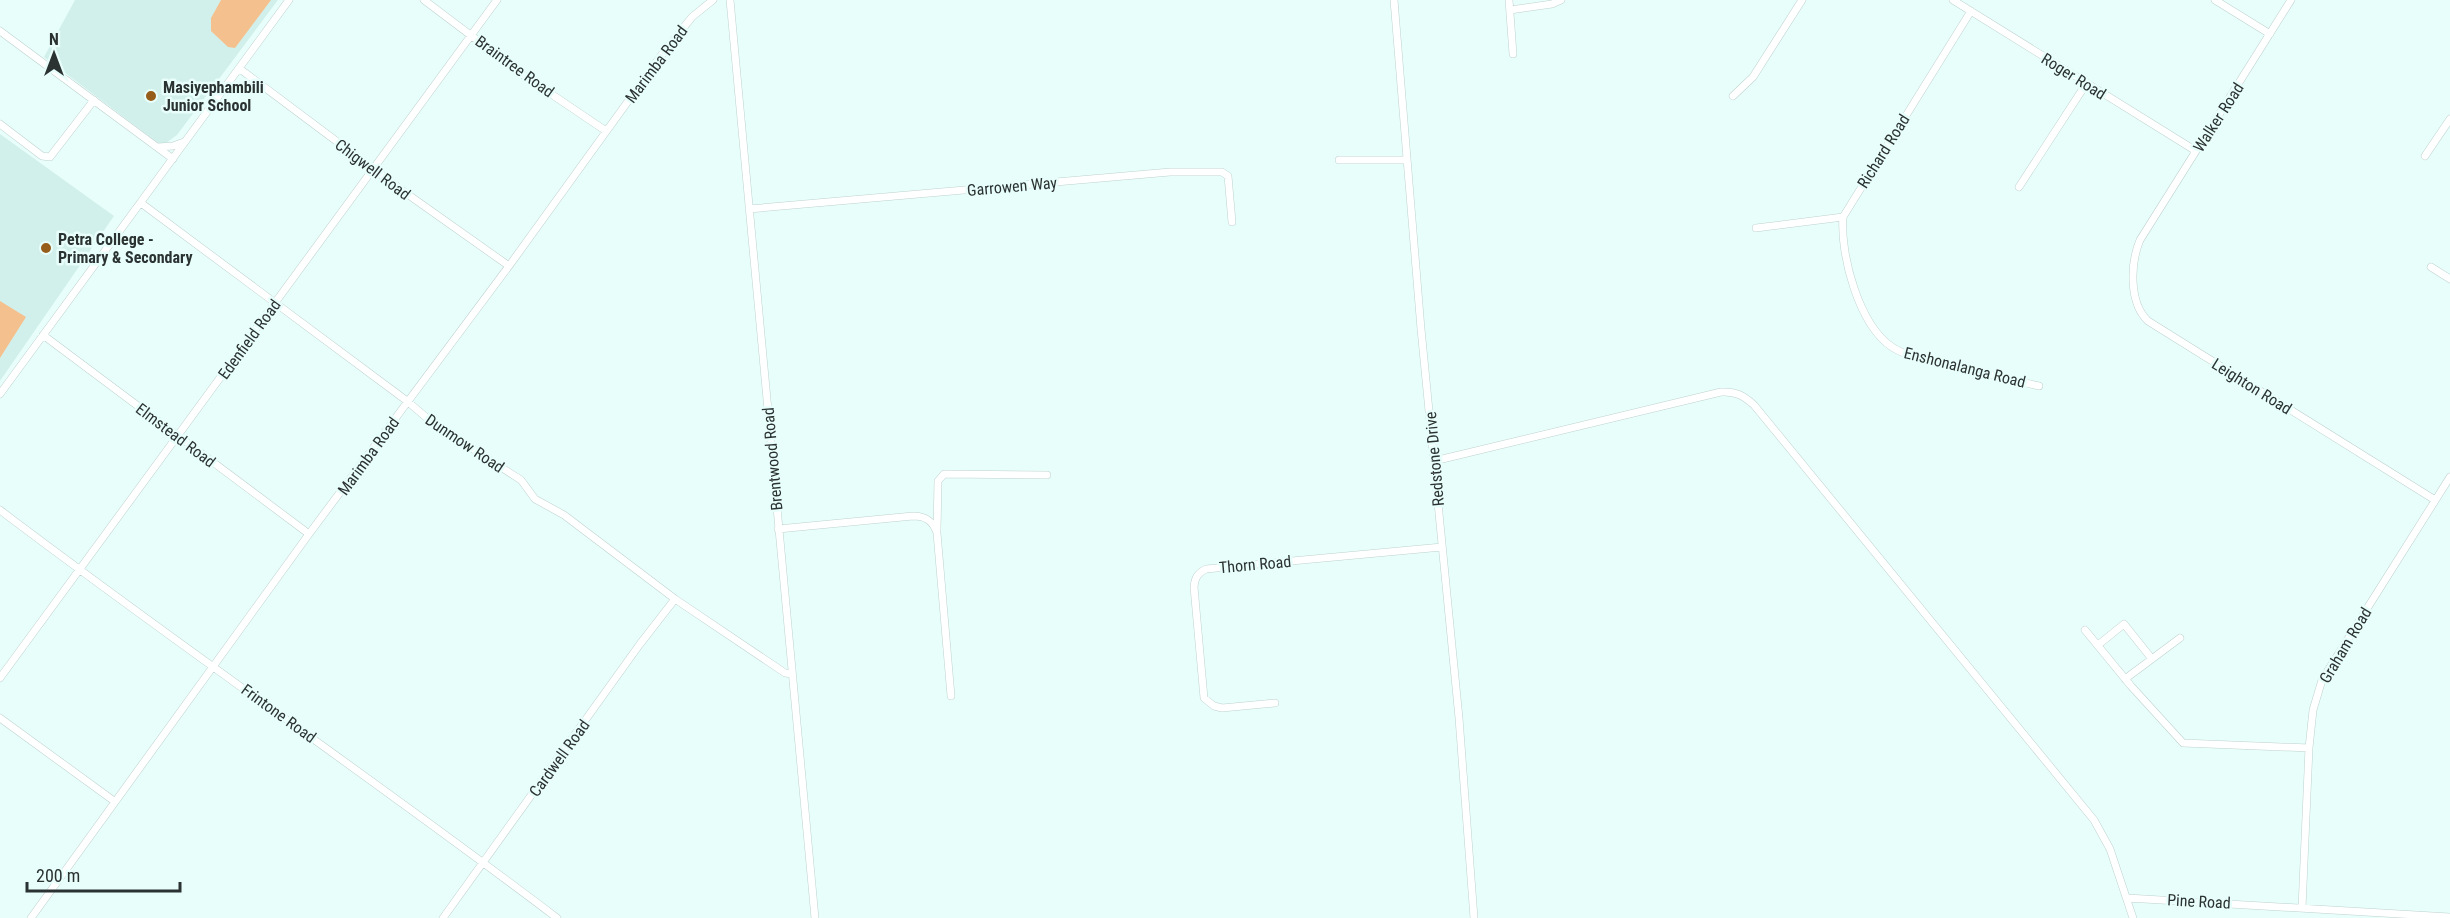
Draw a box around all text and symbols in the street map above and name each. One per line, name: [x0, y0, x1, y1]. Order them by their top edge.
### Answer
street label: Marimba Road: [621, 22, 692, 107]
north arrow: [24, 24, 84, 84]
text: N: [49, 30, 59, 49]
street label: Braintree Road: [472, 31, 558, 101]
street label: Roger Road: [2038, 49, 2110, 104]
place label: Masiyephambili Junior School: [163, 78, 264, 115]
street label: Walker Road: [2189, 79, 2248, 155]
marker: Masiyephambili Junior School: [144, 89, 158, 103]
street label: Richard Road: [1853, 111, 1914, 192]
street label: Chigwell Road: [331, 135, 414, 204]
street label: Garrowen Way: [966, 173, 1058, 200]
place label: Petra College - Primary & Secondary: [58, 230, 193, 267]
marker: Petra College - Primary & Secondary: [39, 241, 53, 255]
street label: Edenfield Road: [214, 296, 285, 383]
street label: Enshonalanga Road: [1902, 343, 2028, 392]
street label: Leighton Road: [2208, 354, 2295, 418]
street label: Elmstead Road: [132, 399, 219, 471]
street label: Brentwood Road: [759, 407, 786, 511]
street label: Dunmow Road: [422, 410, 508, 477]
street label: Redstone Drive: [1421, 411, 1448, 507]
street label: Marimba Road: [334, 414, 403, 499]
street label: Thorn Road: [1218, 552, 1292, 577]
street label: Graham Road: [2315, 604, 2375, 687]
street label: Frintone Road: [238, 680, 320, 747]
street label: Cardwell Road: [525, 716, 594, 800]
scale bar: [27, 855, 180, 893]
text: 200 m: [36, 865, 80, 886]
street label: Pine Road: [2167, 890, 2231, 913]

